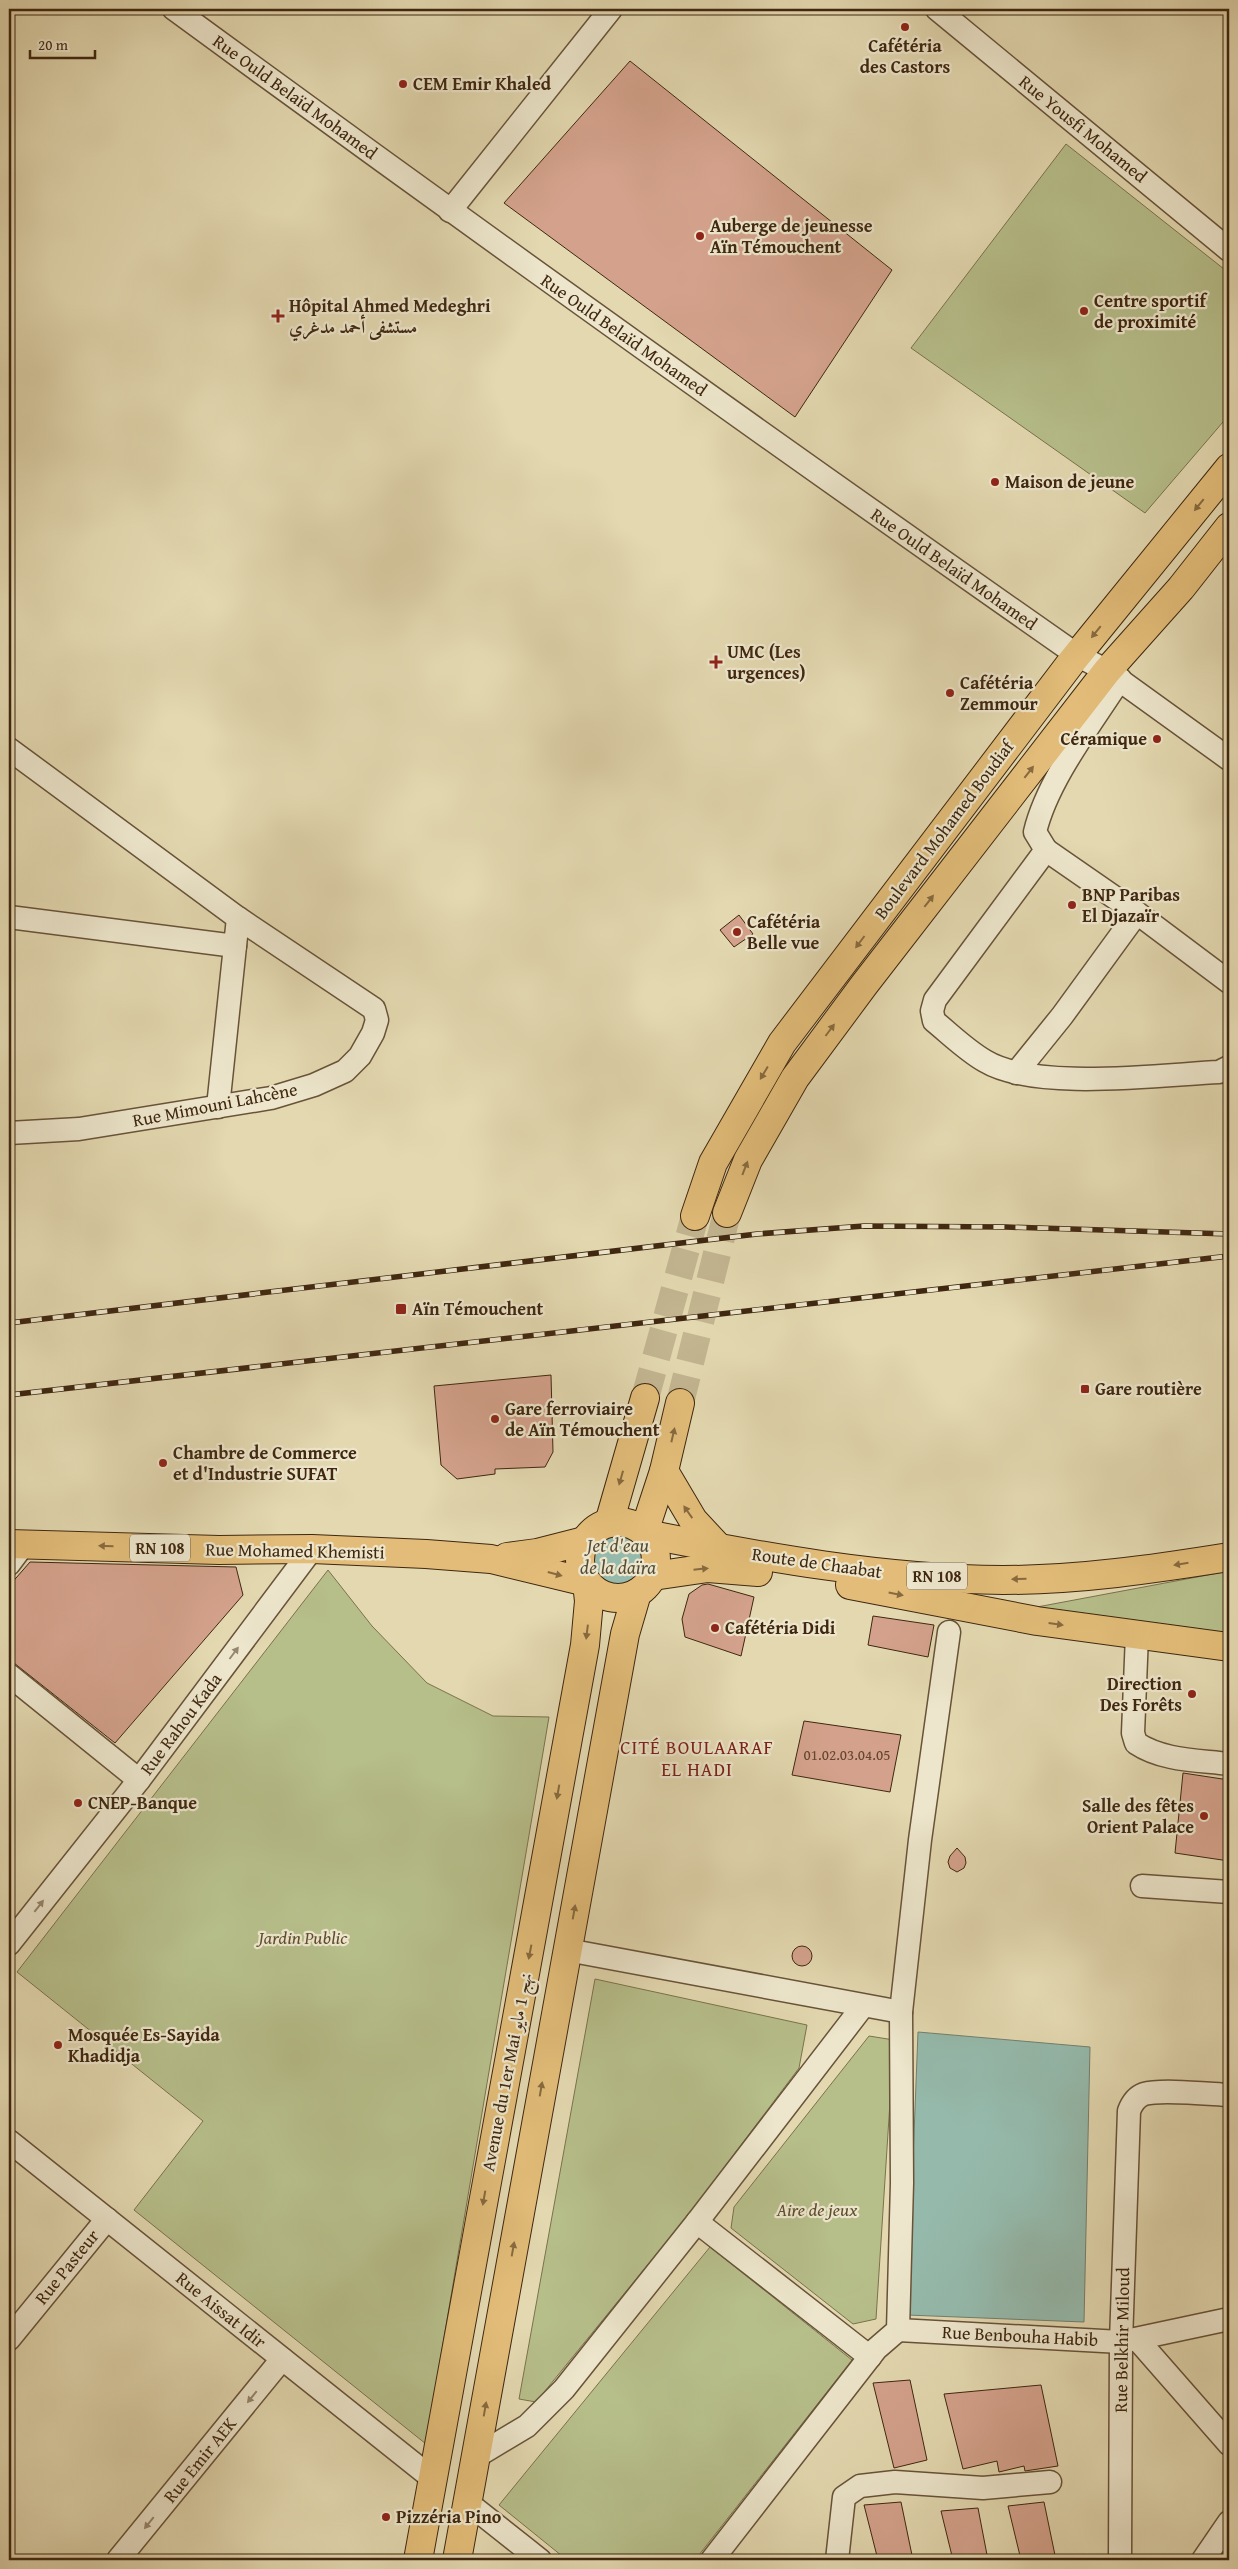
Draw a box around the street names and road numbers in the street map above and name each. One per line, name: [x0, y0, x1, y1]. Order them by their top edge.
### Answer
street label: Rue Ould Belaïd Mohamed: [207, 27, 384, 166]
street label: Rue Yousfi Mohamed: [1013, 68, 1154, 189]
street label: Rue Ould Belaïd Mohamed: [535, 267, 713, 403]
street label: Rue Ould Belaïd Mohamed: [865, 501, 1043, 637]
street label: Boulevard Mohamed Boudiaf: [867, 733, 1021, 925]
street label: Rue Mimouni Lahcène: [130, 1075, 300, 1134]
road number: RN 108: [130, 1535, 190, 1562]
street label: Rue Mohamed Khemisti: [205, 1535, 385, 1566]
street label: Route de Chaabat: [750, 1540, 885, 1585]
road number: RN 108: [907, 1562, 967, 1590]
street label: Rue Rahou Kada: [133, 1667, 228, 1780]
street label: Avenue du 1er Mai نهج 1 مايو: [474, 1970, 542, 2174]
street label: Rue Pasteur: [28, 2223, 106, 2310]
street label: Rue Aissat Idir: [170, 2265, 273, 2355]
street label: Rue Belkhir Miloud: [1107, 2267, 1136, 2413]
street label: Rue Benbouha Habib: [941, 2318, 1099, 2353]
street label: Rue Emir AEK: [157, 2411, 243, 2508]

